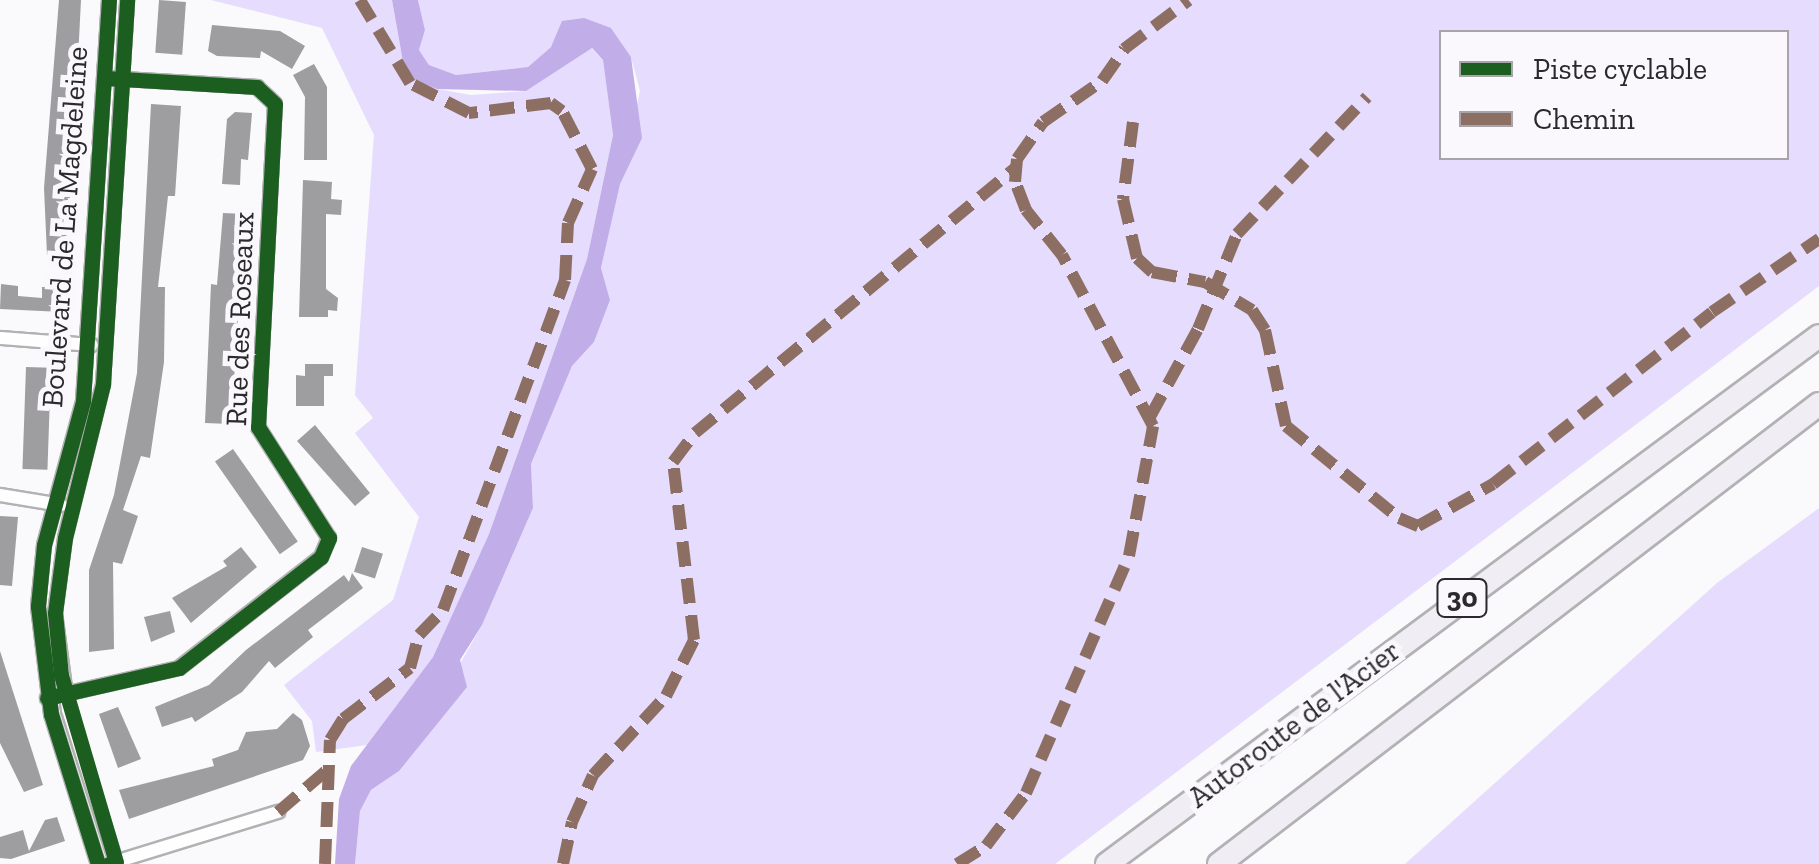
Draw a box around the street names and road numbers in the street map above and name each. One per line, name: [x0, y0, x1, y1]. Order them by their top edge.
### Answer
street label: Boulevard de La Magdeleine: [34, 45, 96, 409]
street label: Rue des Roseaux: [218, 211, 262, 427]
road number: 30: [1434, 575, 1490, 621]
street label: Autoroute de l'Acier: [1181, 633, 1407, 815]

